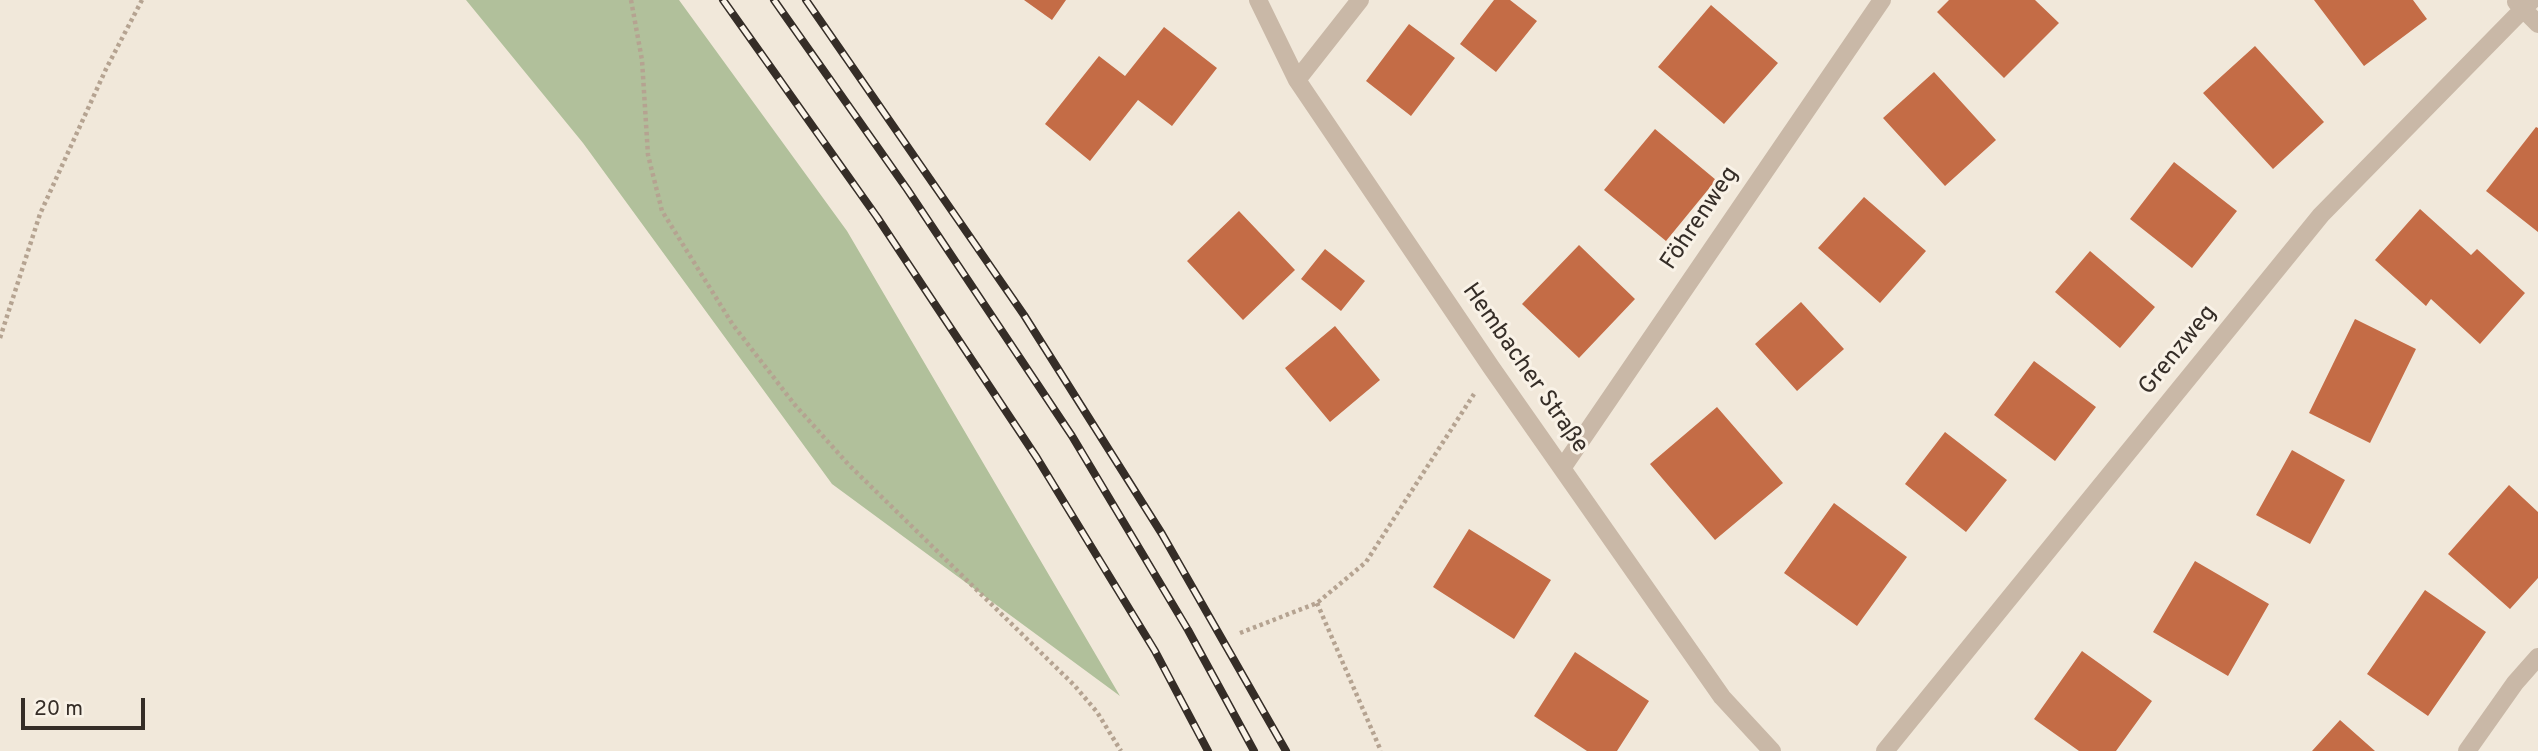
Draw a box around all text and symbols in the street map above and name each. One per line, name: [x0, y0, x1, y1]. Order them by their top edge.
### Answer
street label: Föhrenweg: [1656, 162, 1746, 276]
street label: Hembacher Straße: [1455, 278, 1593, 460]
street label: Grenzweg: [2134, 300, 2224, 402]
scale bar: [24, 684, 149, 728]
text: 20 m: [34, 696, 83, 723]

